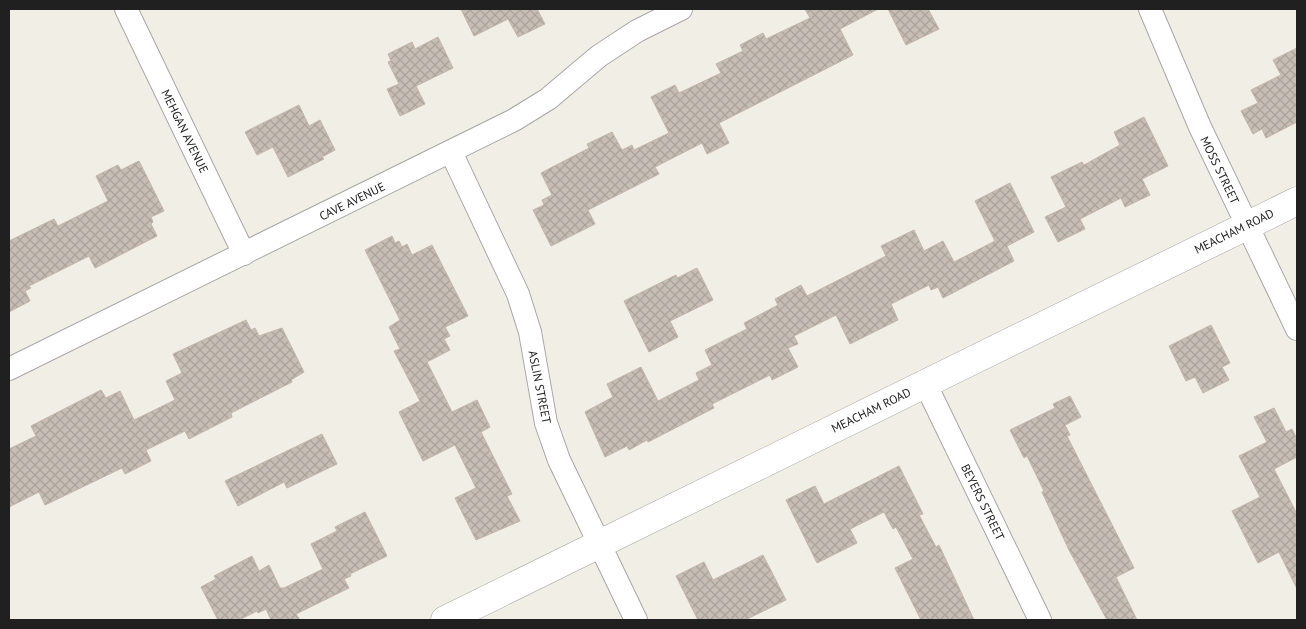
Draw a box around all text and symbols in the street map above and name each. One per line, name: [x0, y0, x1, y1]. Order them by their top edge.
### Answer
street label: MEHGAN AVENUE: [158, 87, 212, 175]
street label: MOSS STREET: [1197, 134, 1243, 207]
street label: CAVE AVENUE: [317, 179, 387, 223]
street label: MEACHAM ROAD: [1192, 205, 1276, 257]
street label: ASLIN STREET: [526, 349, 554, 425]
street label: MEACHAM ROAD: [829, 384, 913, 436]
street label: BEYERS STREET: [958, 461, 1008, 543]

